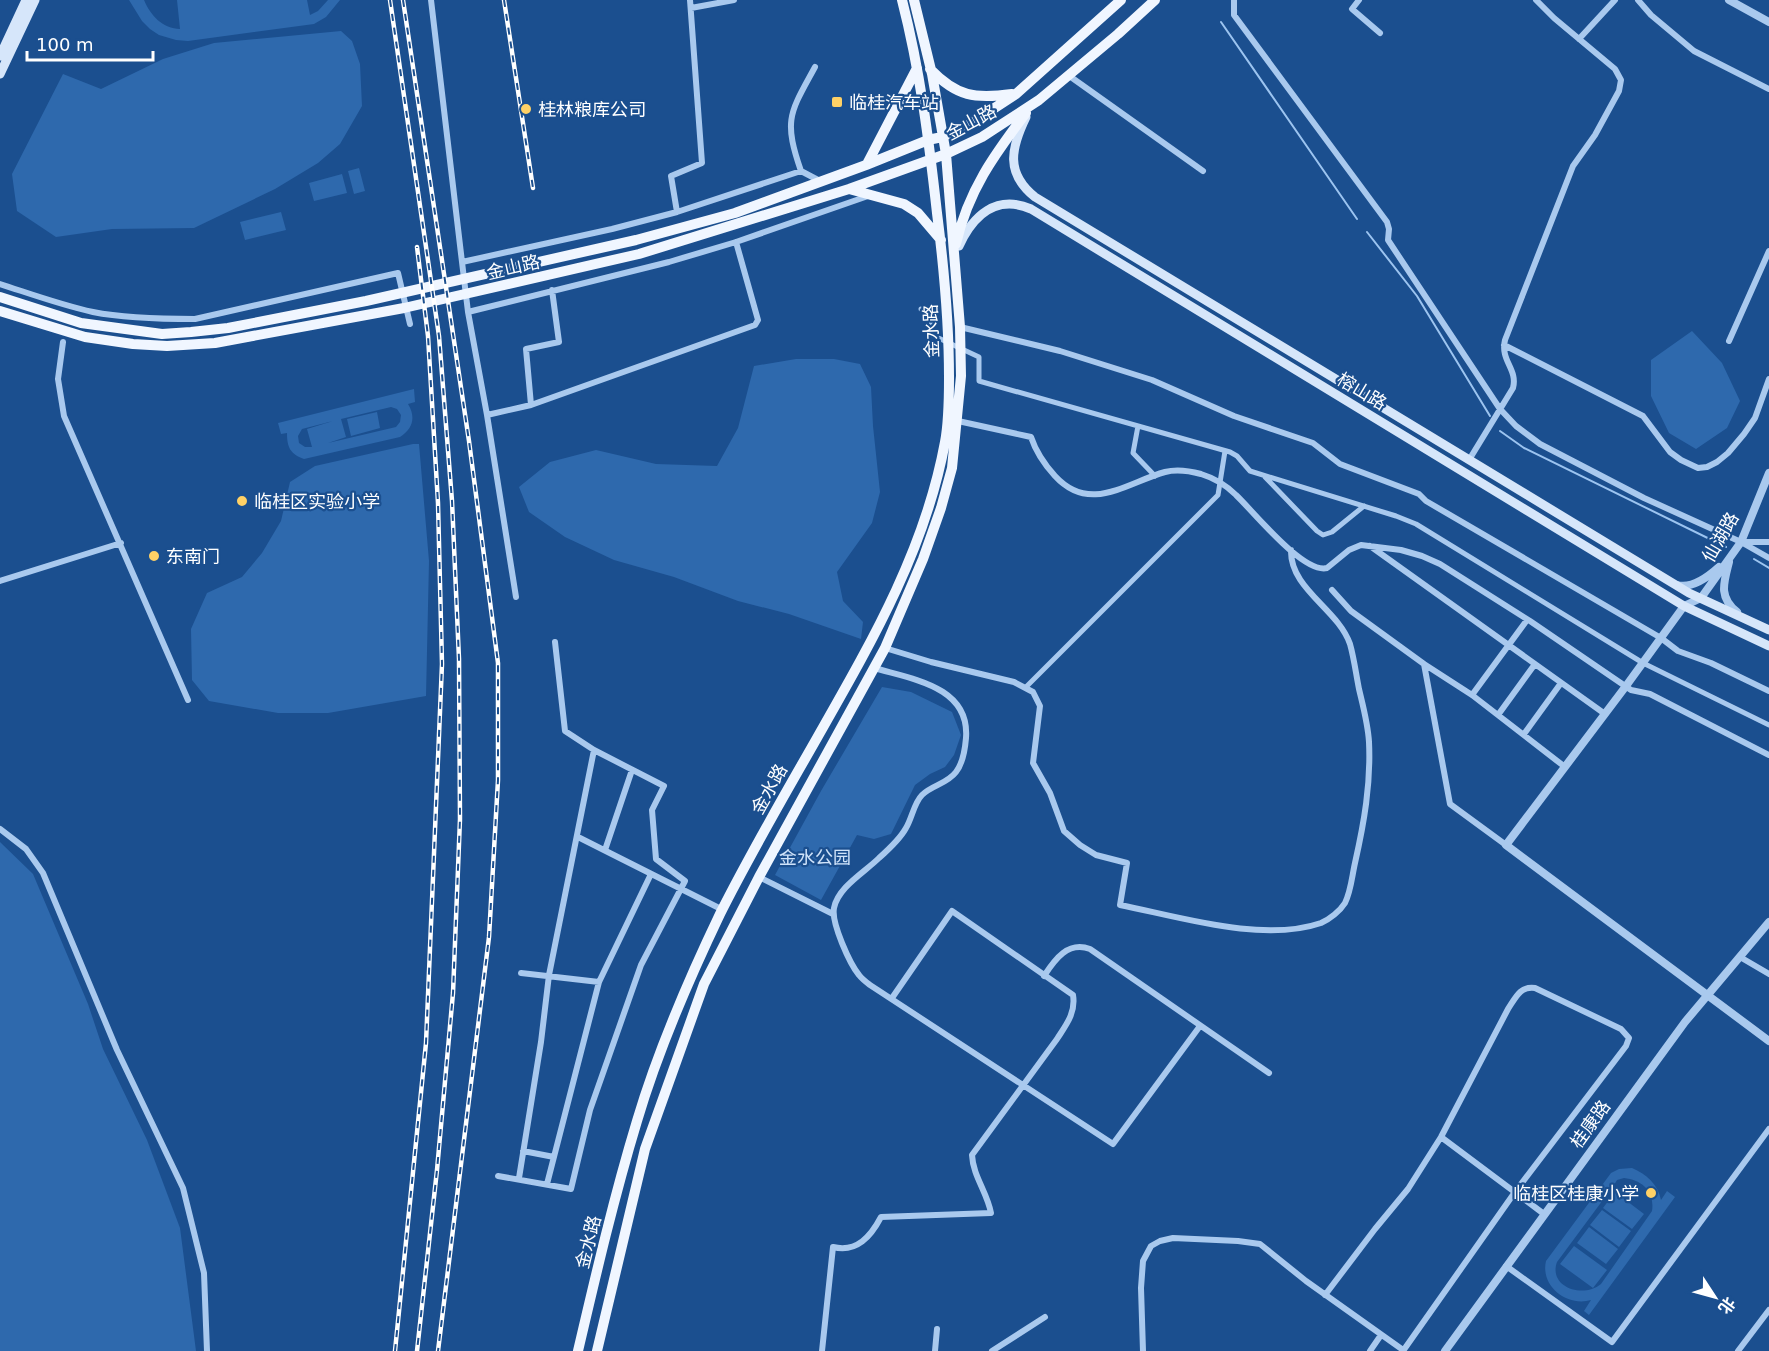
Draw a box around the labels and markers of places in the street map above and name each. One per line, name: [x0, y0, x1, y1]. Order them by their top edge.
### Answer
place label: 临桂汽车站: [849, 92, 939, 113]
marker: 临桂汽车站: [830, 95, 844, 109]
place label: 桂林粮库公司: [538, 99, 646, 120]
marker: 桂林粮库公司: [519, 102, 533, 116]
place label: 临桂区实验小学: [254, 491, 380, 512]
marker: 临桂区实验小学: [235, 494, 249, 508]
place label: 东南门: [166, 546, 220, 567]
marker: 东南门: [147, 549, 161, 563]
place label: 临桂区桂康小学: [1513, 1183, 1639, 1204]
marker: 临桂区桂康小学: [1644, 1186, 1658, 1200]

